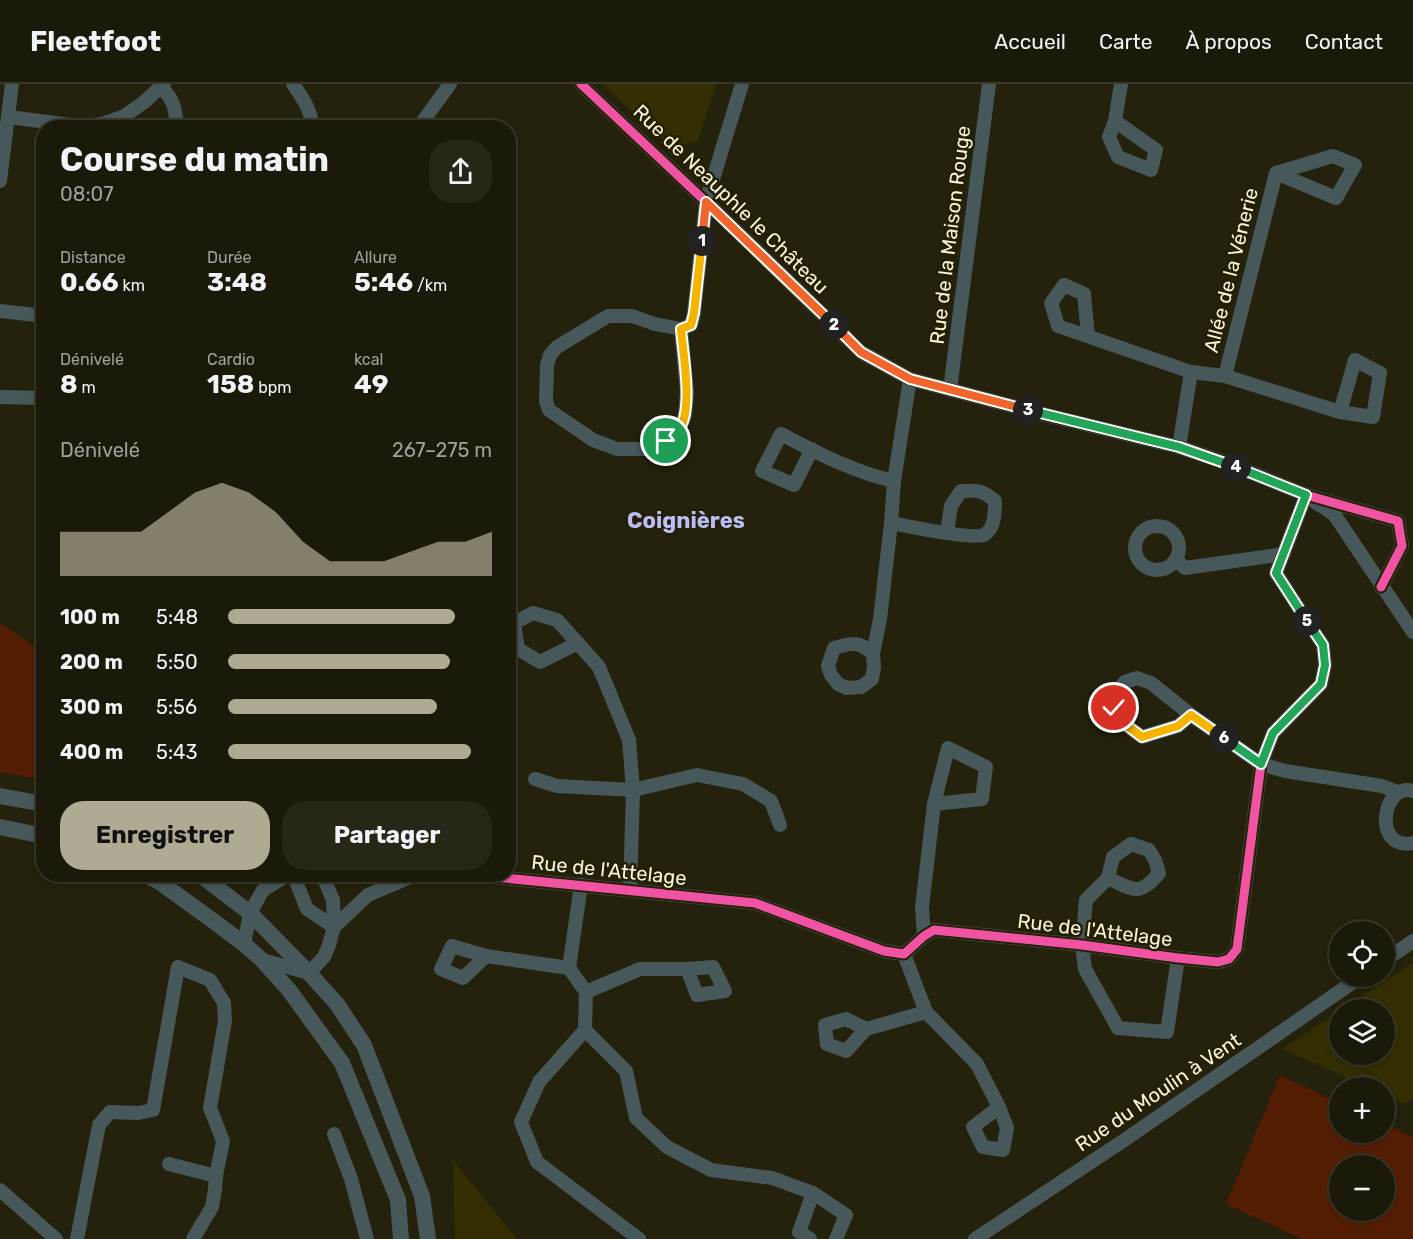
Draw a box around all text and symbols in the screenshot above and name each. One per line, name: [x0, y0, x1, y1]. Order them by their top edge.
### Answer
text: Fleetfoot: [30, 25, 161, 58]
text: Accueil: [994, 29, 1066, 54]
text: Carte: [1099, 29, 1152, 54]
text: À propos: [1185, 29, 1272, 54]
text: Contact: [1305, 29, 1383, 54]
street label: Rue de Neauphle le Château: [628, 99, 834, 299]
street label: Rue de la Maison Rouge: [925, 124, 975, 346]
text: Course du matin: [60, 140, 329, 179]
button: share: [429, 140, 492, 203]
text: 08:07: [60, 182, 114, 206]
street label: Allée de la Vénerie: [1199, 185, 1263, 355]
pin: 1: [687, 226, 717, 256]
text: 1: [698, 231, 706, 250]
text: Distance: [60, 248, 126, 267]
text: Durée: [207, 248, 252, 267]
text: Allure: [354, 248, 397, 267]
text: 0.66: [60, 267, 119, 298]
text: 3:48: [207, 267, 267, 298]
text: 5:46: [354, 267, 413, 298]
text: km: [119, 276, 145, 295]
text: /km: [413, 276, 447, 295]
pin: 2: [819, 310, 849, 340]
text: 2: [829, 315, 839, 334]
text: Dénivelé: [60, 350, 124, 369]
text: Cardio: [207, 350, 255, 369]
text: kcal: [354, 350, 383, 369]
text: 8: [60, 369, 78, 400]
text: 158: [207, 369, 254, 400]
text: 49: [354, 369, 388, 400]
text: m: [78, 378, 96, 397]
text: bpm: [254, 378, 292, 397]
pin: 3: [1013, 395, 1043, 425]
text: 3: [1023, 400, 1033, 419]
pin: [640, 415, 691, 466]
icon: arrive: [649, 424, 682, 457]
text: Dénivelé: [60, 438, 140, 462]
text: 267–275 m: [392, 438, 492, 462]
pin: 4: [1221, 452, 1251, 482]
text: 4: [1231, 457, 1241, 476]
district label: Coignières: [627, 507, 745, 534]
text: 100 m: [60, 605, 120, 629]
text: 5:48: [156, 605, 198, 629]
pin: 5: [1292, 606, 1322, 636]
text: 5: [1302, 611, 1312, 630]
text: 200 m: [60, 650, 123, 674]
text: 5:50: [156, 650, 198, 674]
pin: [1088, 682, 1139, 733]
icon: check: [1097, 691, 1130, 724]
text: 300 m: [60, 695, 123, 719]
text: 5:56: [156, 695, 197, 719]
pin: 6: [1209, 723, 1239, 753]
text: 6: [1219, 728, 1229, 747]
text: 400 m: [60, 740, 123, 764]
text: 5:43: [156, 740, 197, 764]
button: Enregistrer: [60, 801, 270, 870]
button: Partager: [282, 801, 492, 870]
street label: Rue de l'Attelage: [530, 850, 688, 890]
street label: Rue de l'Attelage: [1016, 909, 1174, 951]
map controls: [1329, 921, 1395, 1221]
button: locate: [1329, 921, 1395, 987]
button: layers: [1329, 999, 1395, 1065]
street label: Rue du Moulin à Vent: [1071, 1028, 1246, 1156]
button: +: [1329, 1077, 1395, 1143]
button: −: [1329, 1155, 1395, 1221]

